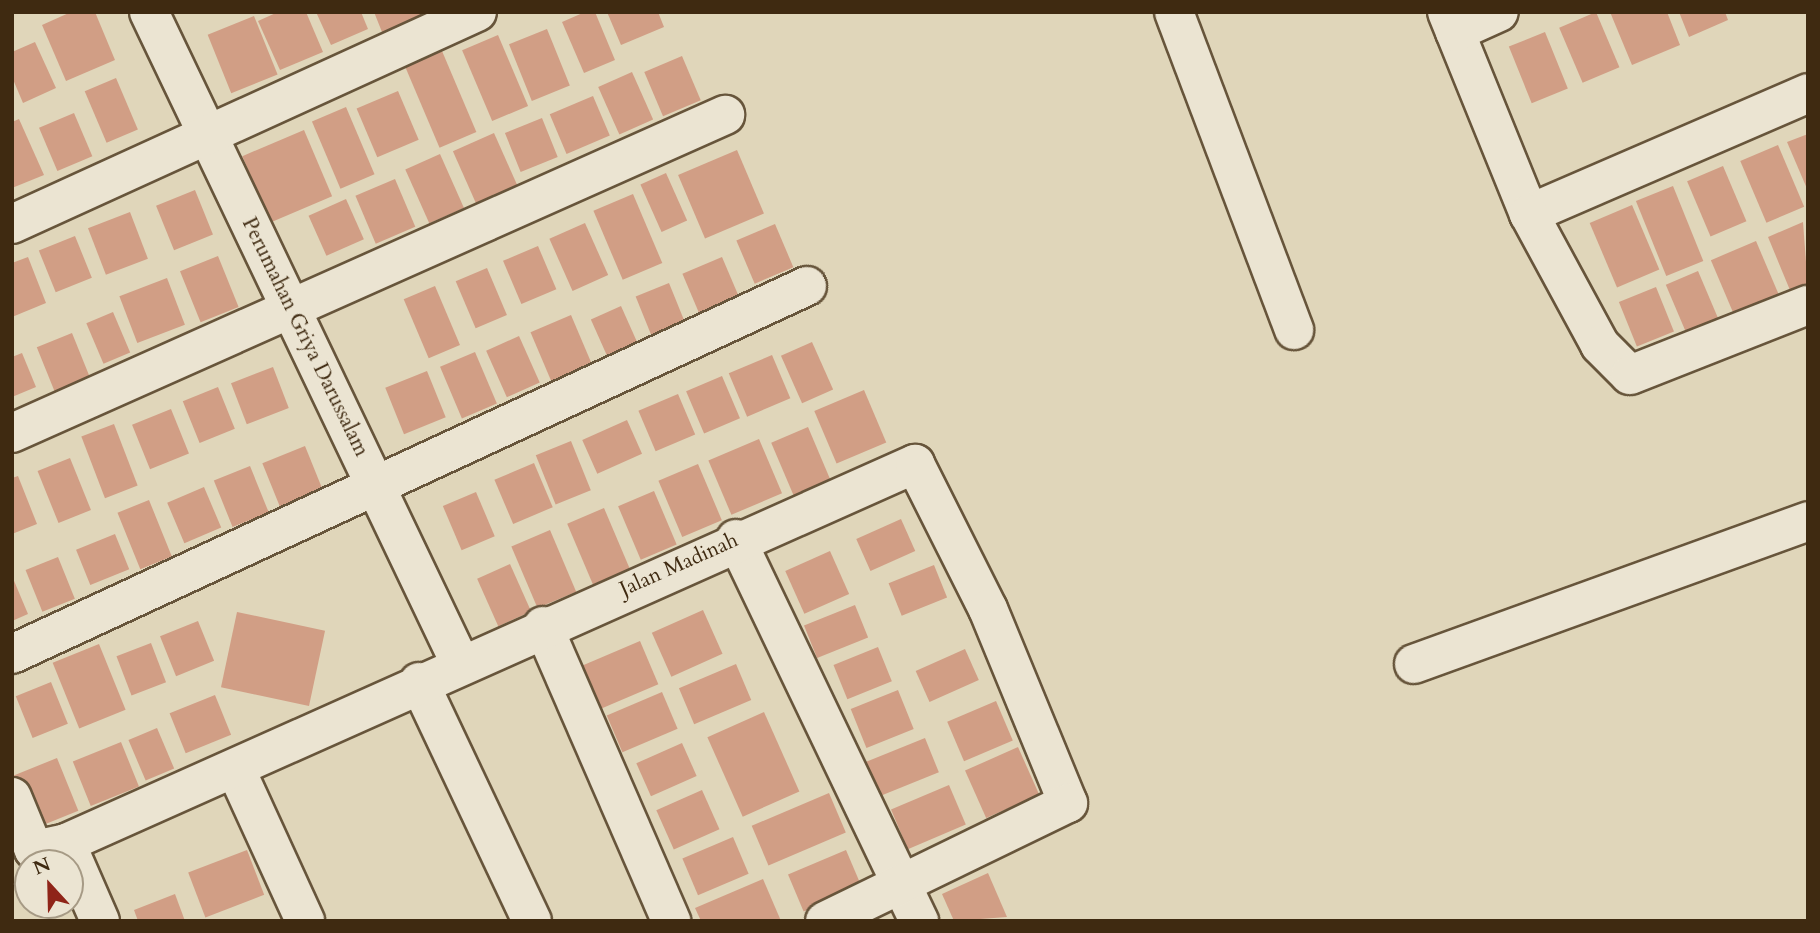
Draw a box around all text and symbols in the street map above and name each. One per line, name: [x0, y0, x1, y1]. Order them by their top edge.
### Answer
street label: Perumahan Griya Darussalam: [236, 213, 374, 461]
street label: Jalan Madinah: [616, 528, 742, 602]
north arrow: [14, 849, 84, 919]
text: N: [29, 851, 54, 882]

